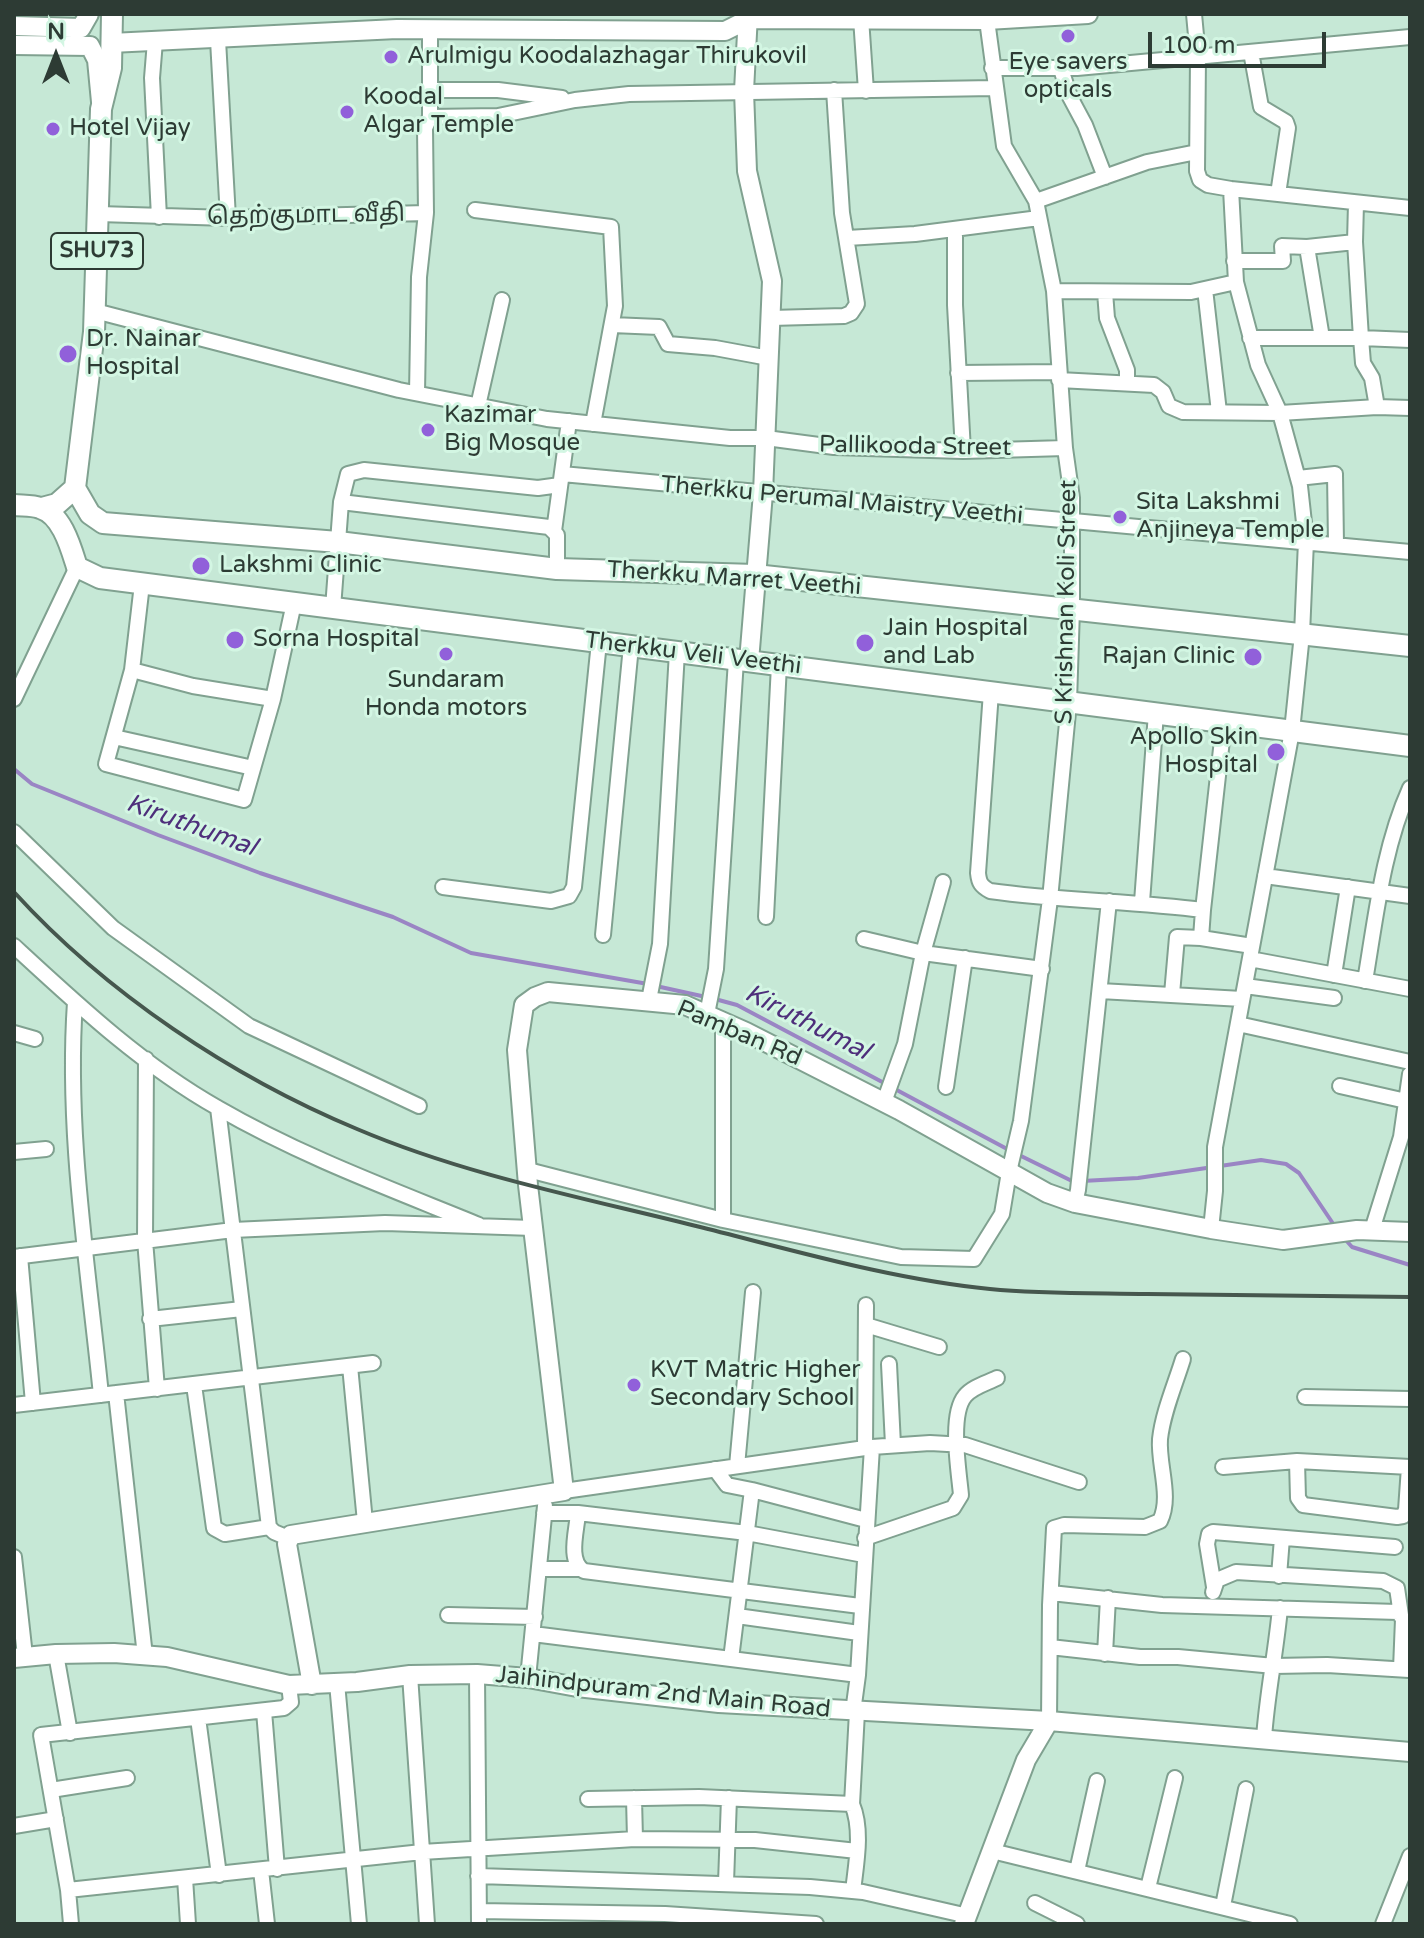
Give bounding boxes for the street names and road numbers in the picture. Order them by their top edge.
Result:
street label: தெற்குமாட வீதி [207,200,405,232]
road number: SHU73 [51,233,143,269]
street label: Pallikooda Street [819,431,1011,463]
street label: Therkku Perumal Maistry Veethi [660,471,1024,531]
street label: S Krishnan Koli Street [1050,479,1084,725]
street label: Therkku Marret Veethi [606,556,862,602]
street label: Therkku Veli Veethi [583,626,803,682]
street label: Pamban Rd [672,995,806,1073]
street label: Jaihindpuram 2nd Main Road [494,1661,832,1725]

